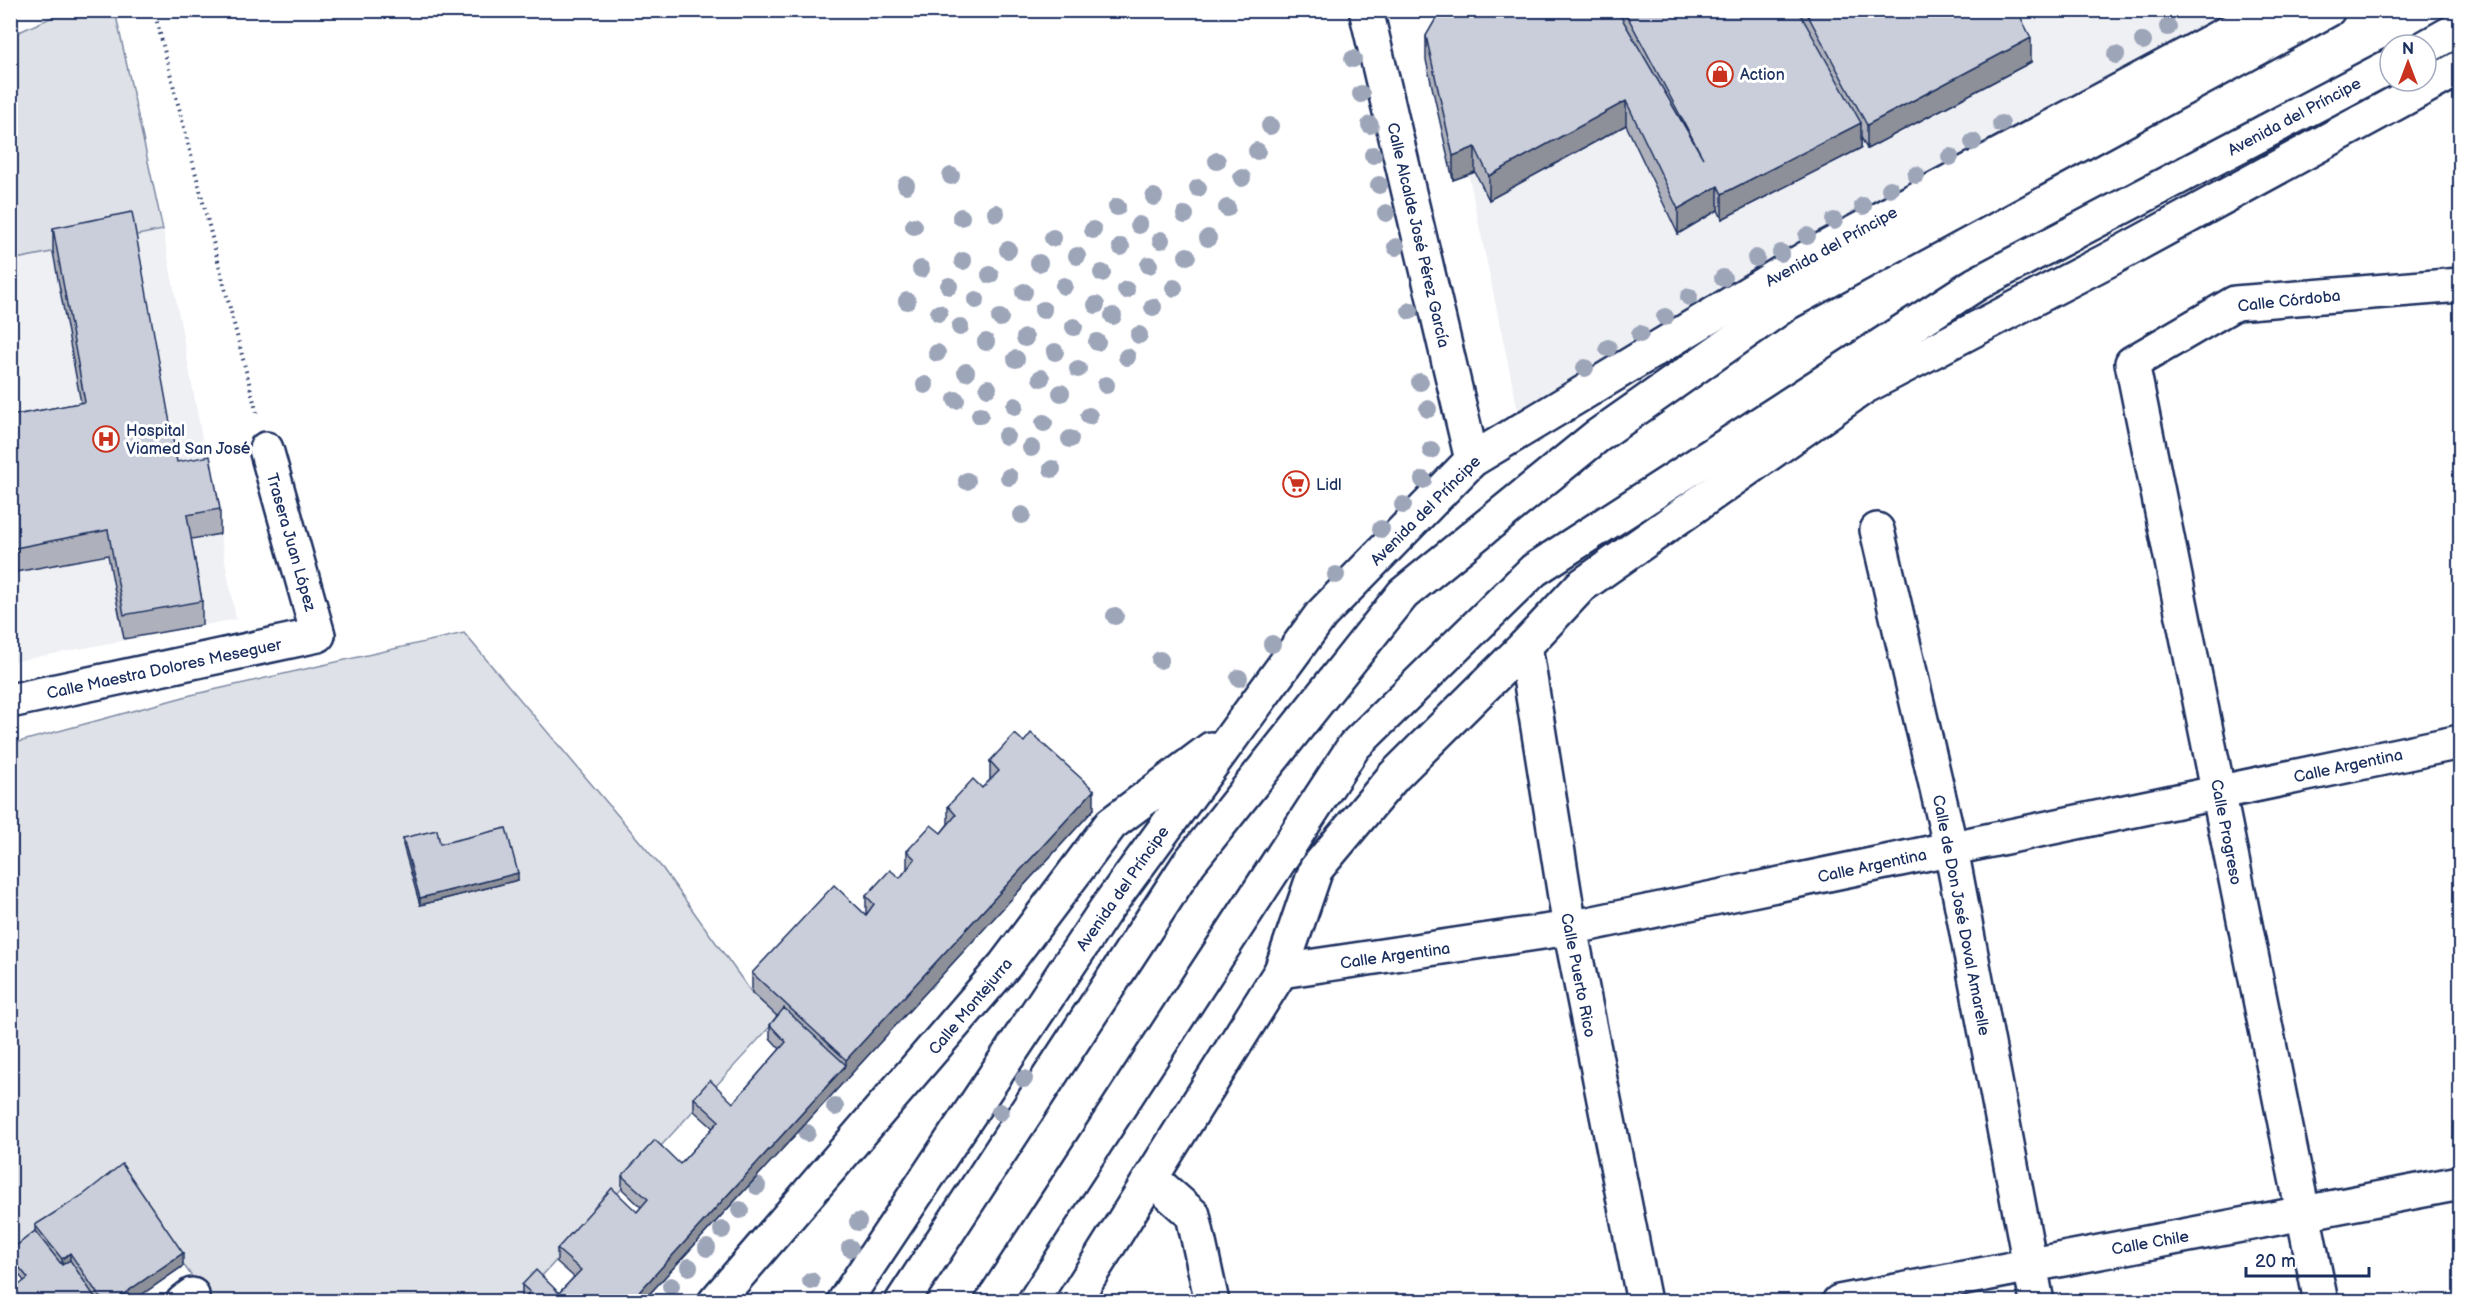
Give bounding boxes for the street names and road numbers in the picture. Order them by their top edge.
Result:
street label: Avenida del Príncipe [2225,74,2365,160]
street label: Calle Alcalde José Pérez García [1382,121,1453,350]
street label: Avenida del Príncipe [1762,203,1901,291]
street label: Calle Córdoba [2237,287,2342,316]
street label: Avenida del Príncipe [1367,452,1485,570]
street label: Trasera Juan López [262,471,319,614]
street label: Calle Maestra Dolores Meseguer [45,635,284,704]
street label: Calle Argentina [2292,746,2405,787]
street label: Calle Progreso [2206,778,2245,887]
street label: Calle de Don José Doval Amarelle [1928,793,1993,1038]
street label: Avenida del Príncipe [1073,822,1174,955]
street label: Calle Argentina [1816,846,1929,887]
street label: Calle Puerto Rico [1556,912,1599,1039]
street label: Calle Argentina [1339,939,1451,974]
street label: Calle Montejurra [925,955,1017,1059]
street label: Calle Chile [2110,1227,2191,1260]

